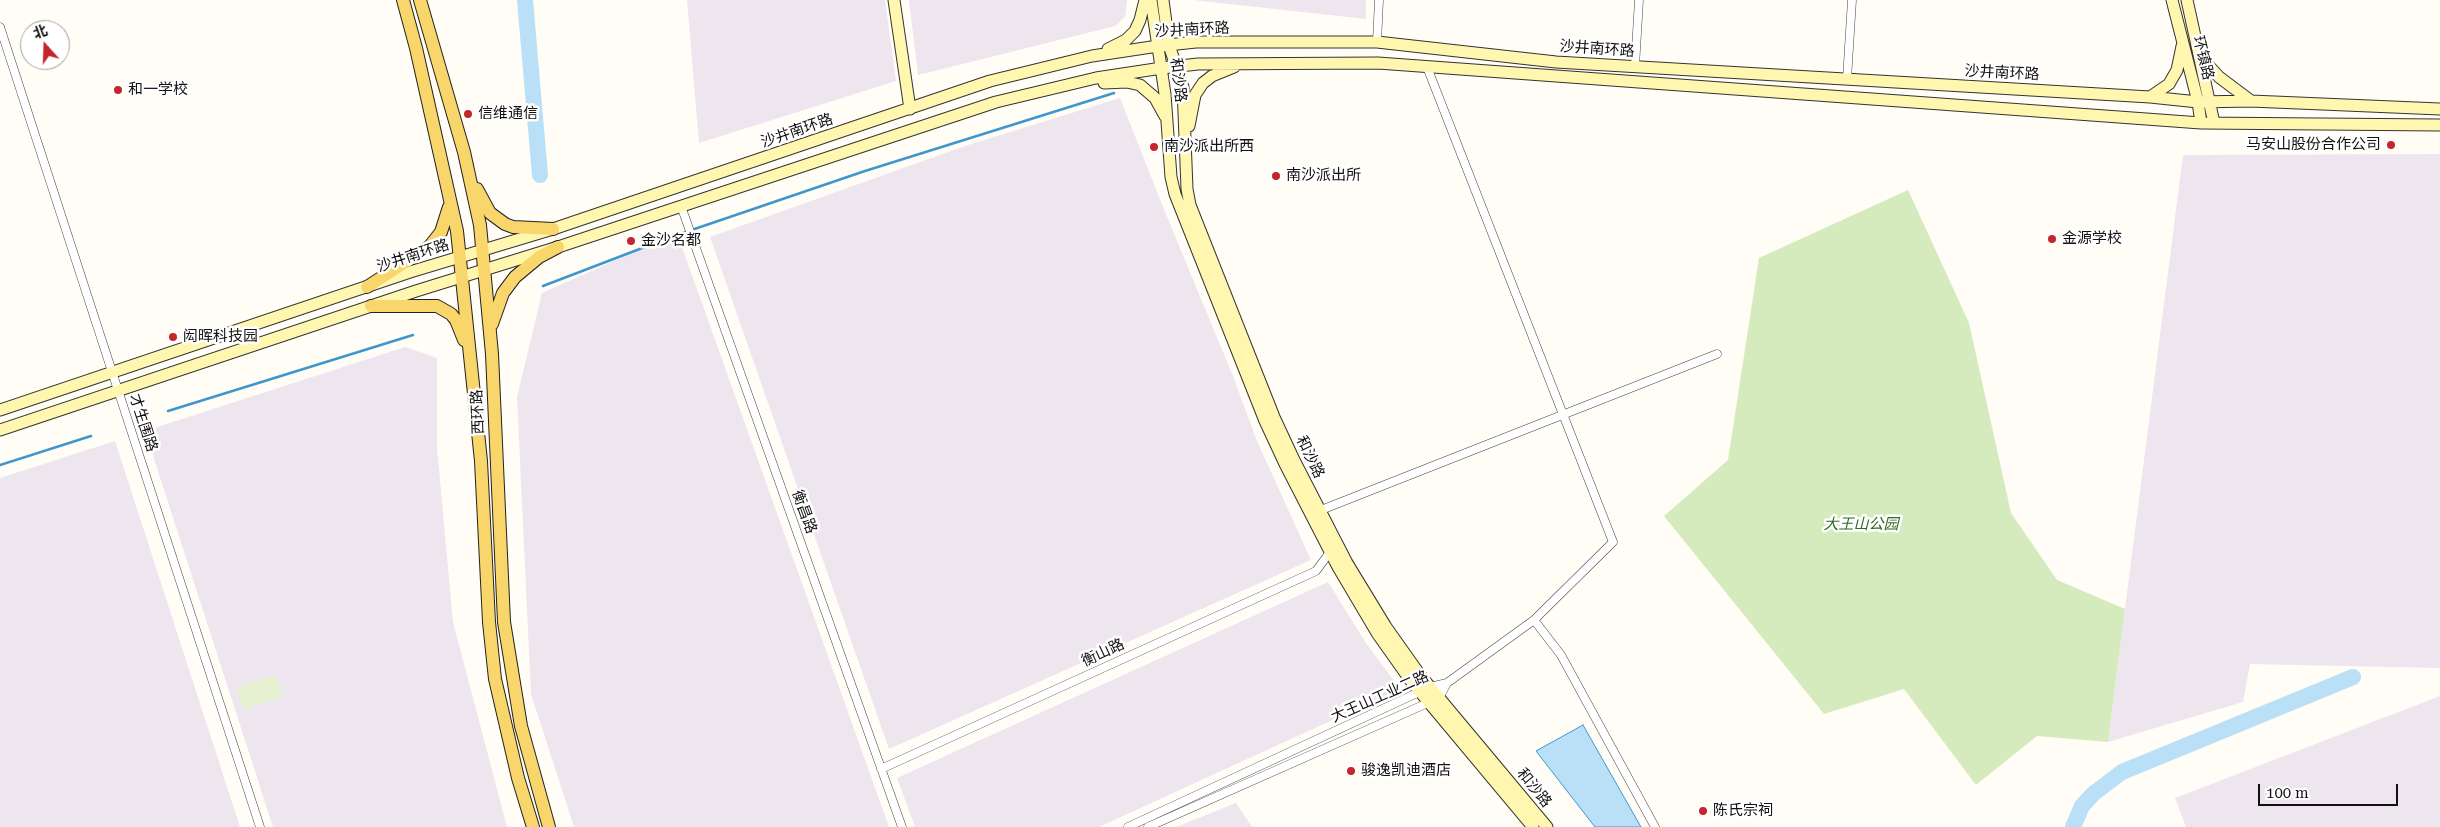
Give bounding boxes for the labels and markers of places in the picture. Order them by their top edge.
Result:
place label: 和一学校 [128,81,188,99]
marker: 和一学校 [112,84,124,96]
place label: 信维通信 [478,105,538,123]
marker: 信维通信 [462,108,474,120]
place label: 马安山股份合作公司 [2246,136,2381,154]
place label: 南沙派出所西 [1164,138,1254,156]
marker: 马安山股份合作公司 [2385,139,2397,151]
marker: 南沙派出所西 [1148,141,1160,153]
place label: 南沙派出所 [1286,167,1361,185]
marker: 南沙派出所 [1270,170,1282,182]
place label: 金源学校 [2062,230,2122,248]
place label: 金沙名都 [641,232,701,250]
marker: 金源学校 [2046,233,2058,245]
marker: 金沙名都 [625,235,637,247]
place label: 闳晖科技园 [183,328,258,346]
marker: 闳晖科技园 [167,331,179,343]
place label: 骏逸凯迪酒店 [1361,762,1451,780]
marker: 骏逸凯迪酒店 [1345,765,1357,777]
place label: 陈氏宗祠 [1713,802,1773,820]
marker: 陈氏宗祠 [1697,805,1709,817]

